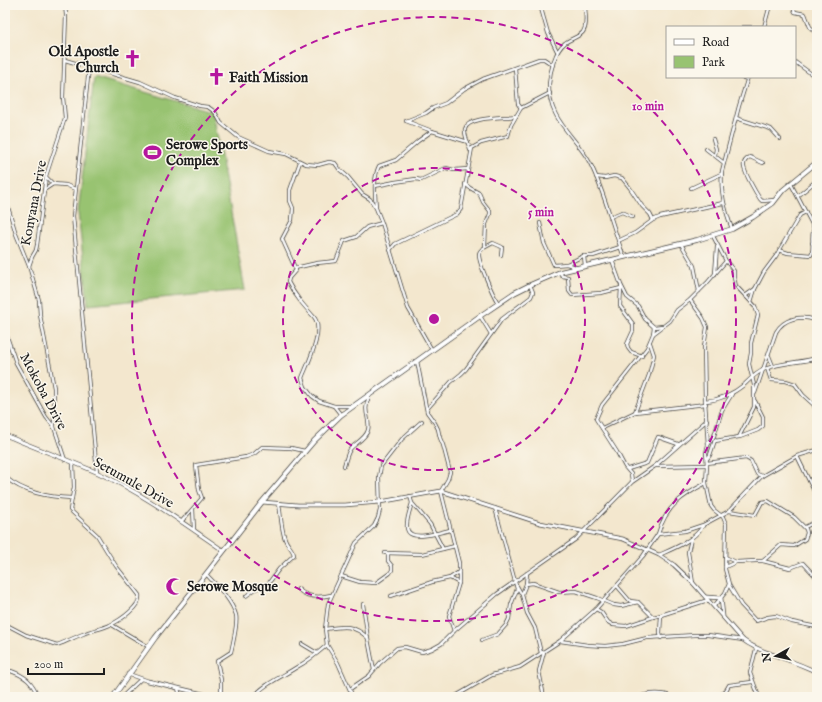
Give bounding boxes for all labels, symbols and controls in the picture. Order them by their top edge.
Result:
legend [666,26,796,78]
text: Road [702,35,730,50]
place label: Old Apostle Church [49,43,120,77]
church icon: Old Apostle Church [122,49,142,69]
text: Park [702,55,725,70]
church icon: Faith Mission [206,67,226,87]
place label: Faith Mission [229,69,309,87]
text: 10 min [632,99,665,114]
place label: Serowe Sports Complex [166,136,248,170]
sports icon: Serowe Sports Complex [143,142,163,162]
street label: Konyana Drive [17,158,51,248]
text: 5 min [528,205,555,220]
centre of rings [427,312,441,326]
street label: Mokoba Drive [15,350,71,434]
street label: Setumule Drive [90,453,178,513]
mosque icon: Serowe Mosque [164,576,184,596]
place label: Serowe Mosque [187,578,278,596]
north arrow [756,636,796,676]
scale bar [28,650,104,676]
text: N [759,651,775,664]
text: 200 m [34,657,63,672]

